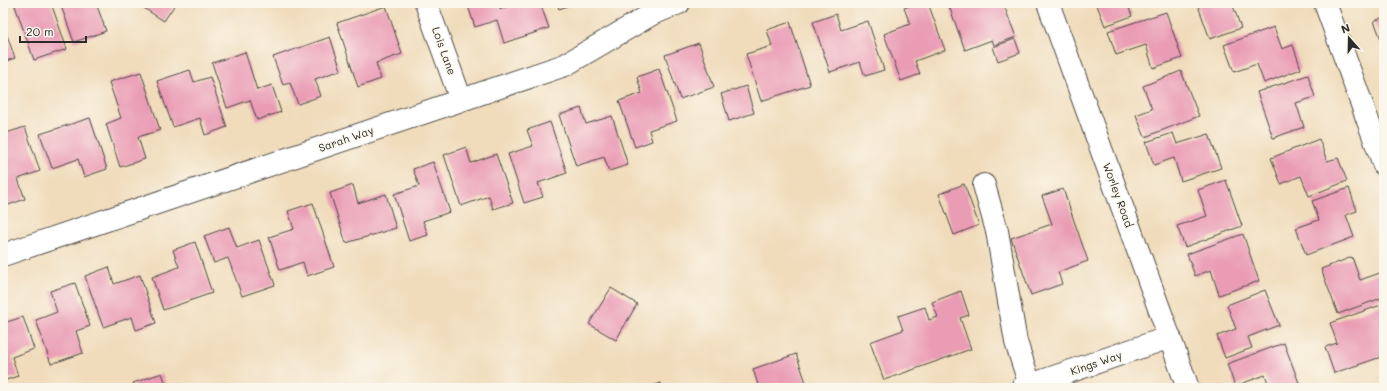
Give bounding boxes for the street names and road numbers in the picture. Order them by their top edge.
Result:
street label: Lois Lane [429,25,460,77]
street label: Sarah Way [316,122,376,155]
street label: Worley Road [1100,160,1137,229]
street label: Kings Way [1068,347,1124,378]

